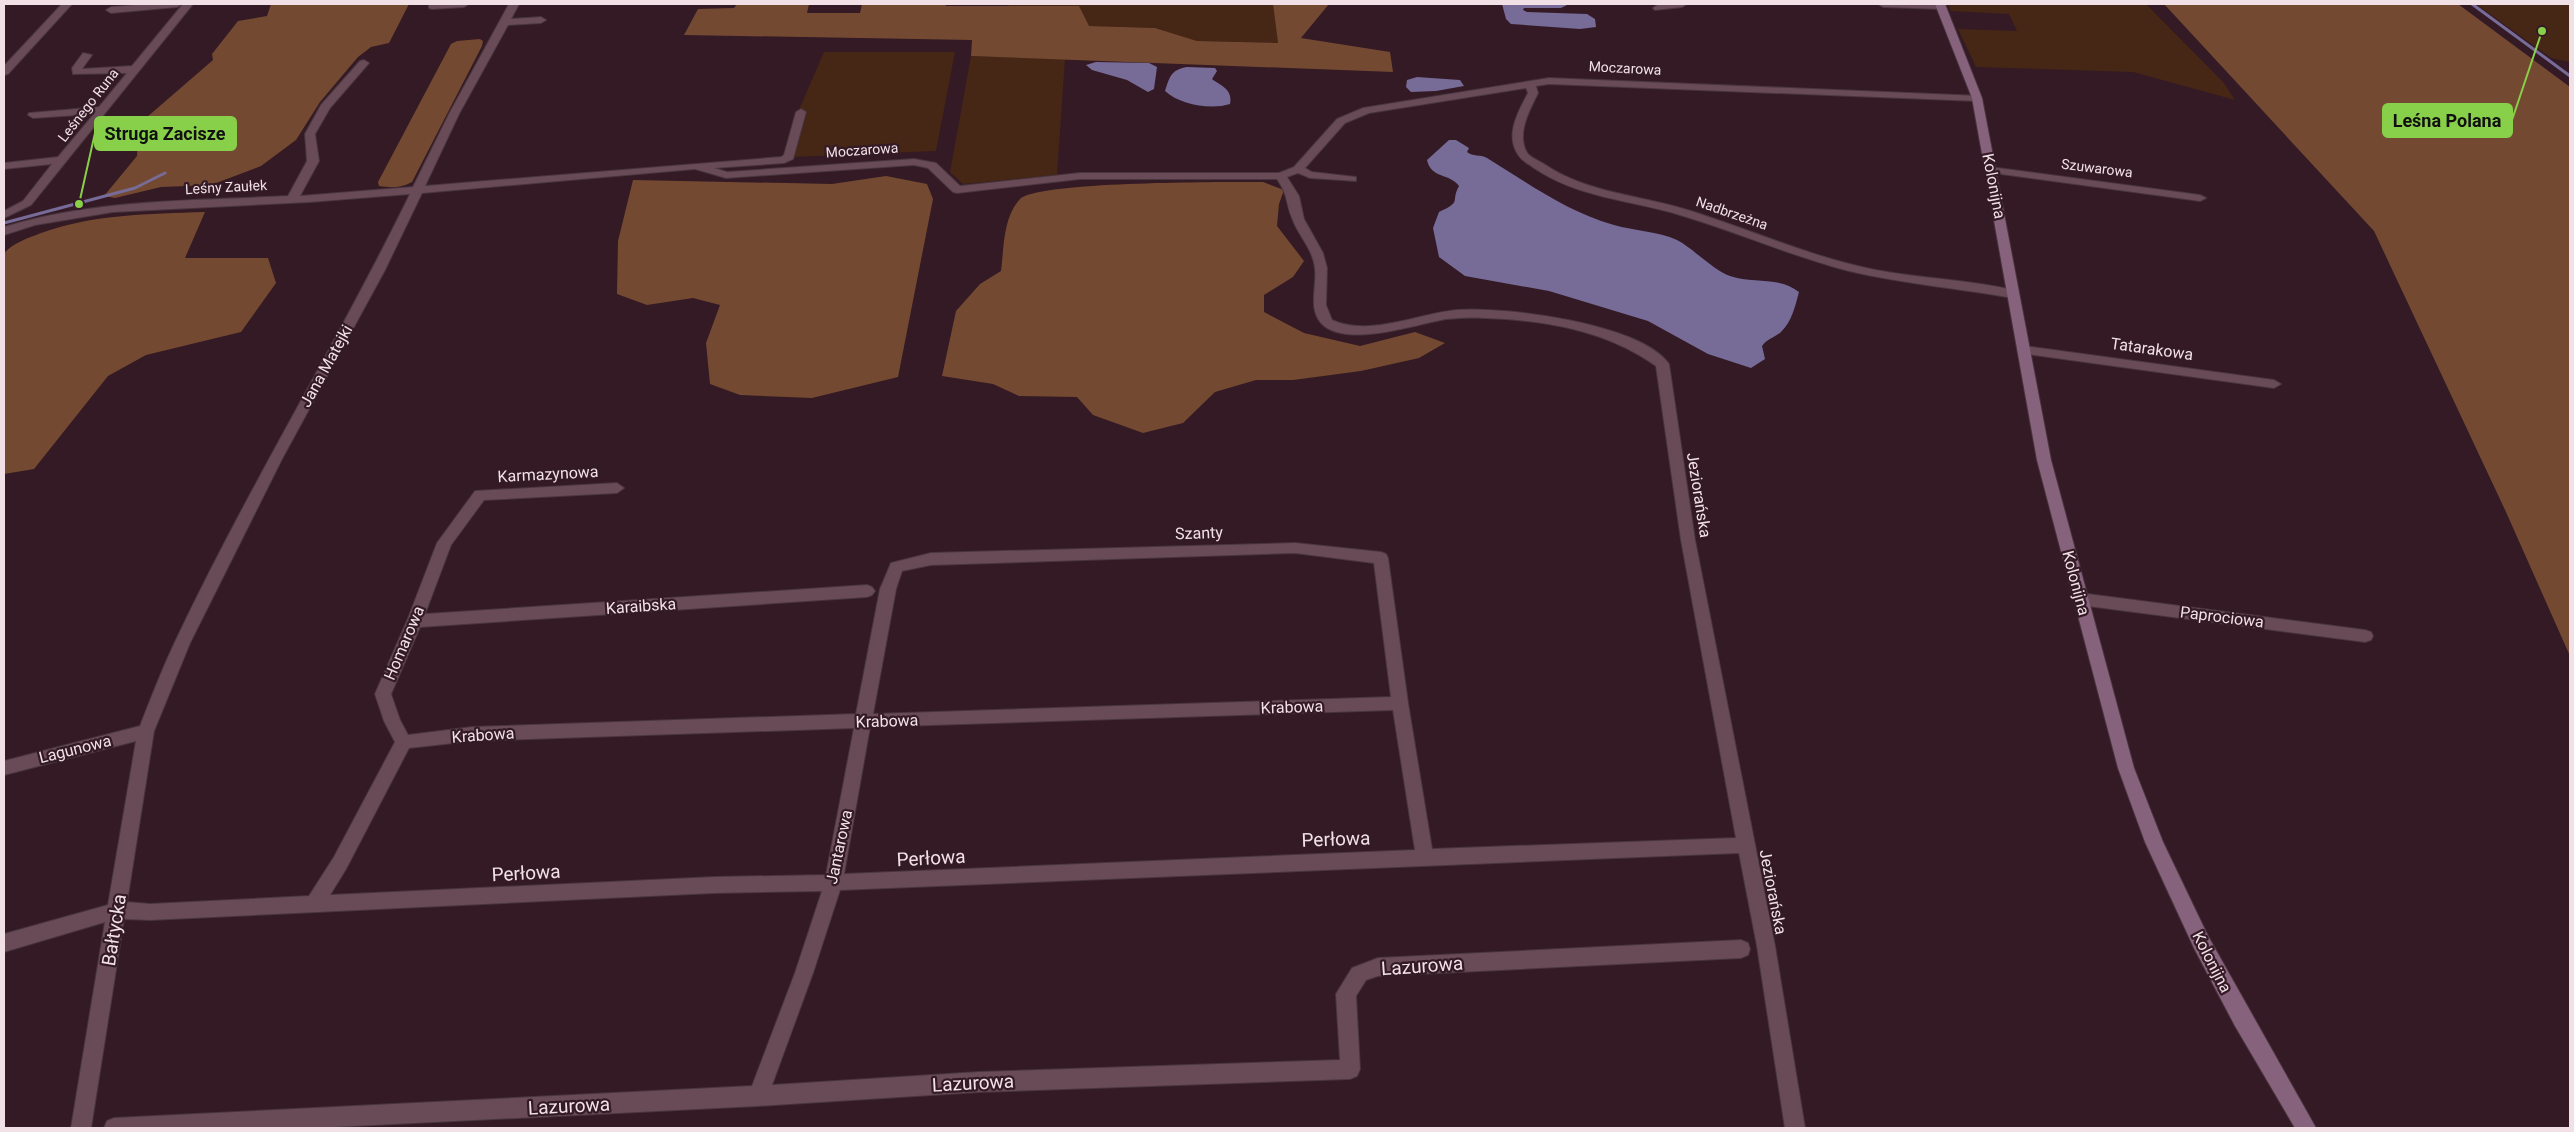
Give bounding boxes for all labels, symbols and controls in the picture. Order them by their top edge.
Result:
street label: Moczarowa [1588,58,1662,78]
street label: Leśnego Runa [54,65,122,145]
callout: Leśna Polana [2383,104,2512,137]
text: Leśna Polana [2393,110,2502,131]
callout: Struga Zacisze [95,117,236,150]
text: Struga Zacisze [105,123,226,144]
street label: Moczarowa [825,139,899,161]
street label: Kolonijna [1978,152,2010,220]
street label: Szuwarowa [2060,156,2134,180]
street label: Leśny Zaułek [185,177,268,197]
street label: Nadbrzeżna [1694,193,1770,233]
street label: Jana Matejki [296,321,356,411]
street label: Tatarakowa [2110,334,2194,364]
street label: Jeziorańska [1683,451,1715,539]
street label: Karmazynowa [497,462,599,486]
street label: Szanty [1175,523,1224,543]
street label: Kolonijna [2058,549,2094,617]
street label: Karaibska [605,594,677,618]
street label: Paprociowa [2179,602,2265,632]
street label: Homarowa [380,603,428,683]
street label: Krabowa [1260,696,1324,718]
street label: Krabowa [855,710,919,732]
street label: Krabowa [451,723,515,747]
street label: Lagunowa [37,731,113,767]
street label: Jantarowa [822,808,856,886]
street label: Perłowa [1301,826,1371,852]
street label: Perłowa [896,845,966,871]
street label: Jeziorańska [1755,848,1791,936]
street label: Perłowa [491,860,561,886]
street label: Bałtycka [97,892,131,968]
street label: Kolonijna [2189,928,2235,996]
street label: Lazurowa [1380,952,1464,980]
street label: Lazurowa [931,1069,1015,1097]
street label: Lazurowa [527,1092,611,1120]

